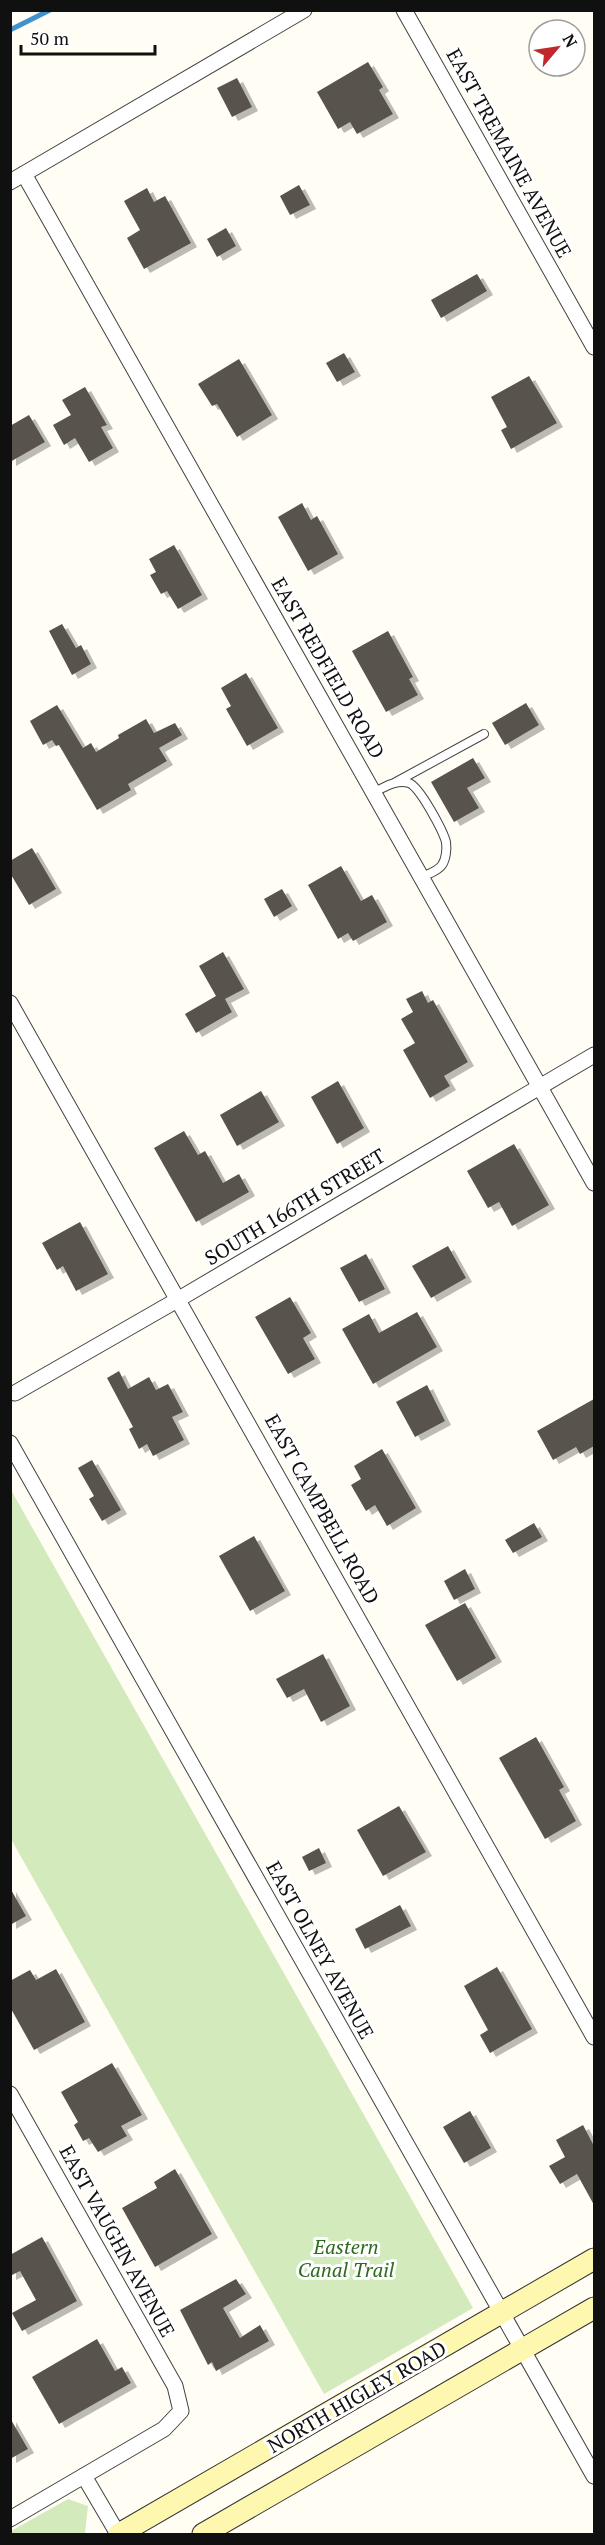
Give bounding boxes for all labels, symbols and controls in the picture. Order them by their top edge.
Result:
scale bar [21,18,154,56]
north arrow [527,18,587,78]
text: 50 m [30,26,70,50]
text: N [558,30,583,51]
street label: EAST TREMAINE AVENUE [441,43,578,262]
street label: EAST REDFIELD ROAD [265,572,391,763]
street label: SOUTH 166TH STREET [199,1142,390,1271]
street label: EAST CAMPBELL ROAD [259,1409,386,1608]
street label: EAST OLNEY AVENUE [260,1856,381,2043]
street label: EAST VAUGHN AVENUE [53,2140,181,2342]
park label: Eastern Canal Trail [298,2233,395,2283]
street label: NORTH HIGLEY ROAD [262,2334,451,2459]

